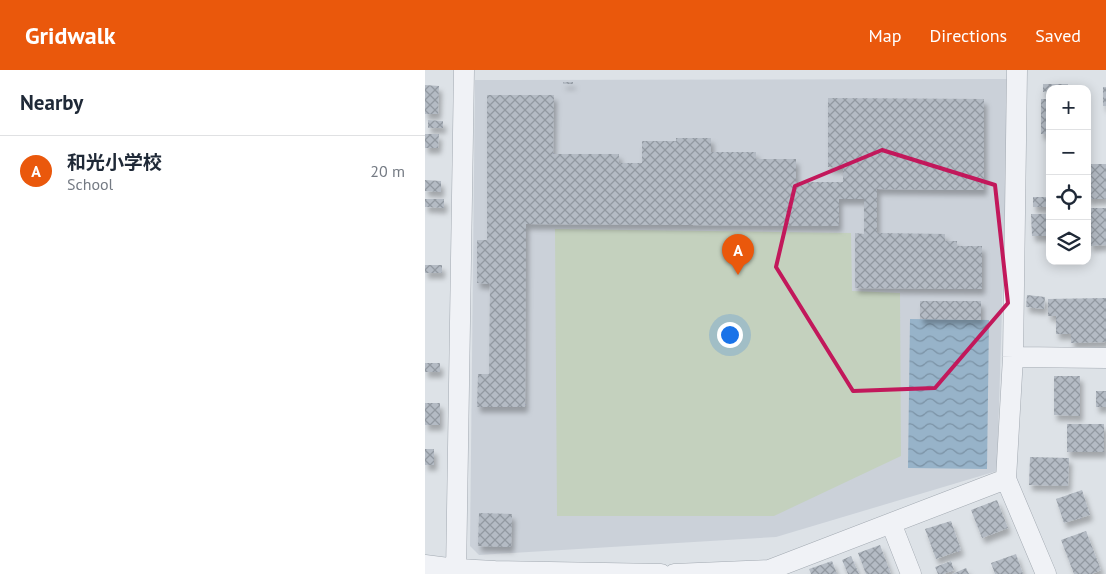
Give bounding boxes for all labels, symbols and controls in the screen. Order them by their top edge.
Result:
text: Gridwalk [25,20,115,51]
text: Map [869,24,901,47]
text: Directions [929,24,1007,47]
text: Saved [1035,24,1081,47]
map controls [1046,85,1091,265]
button: + [1046,85,1091,130]
text: Nearby [20,89,83,116]
button: − [1046,130,1091,175]
text: 和光小学校 [67,150,162,174]
text: A [31,161,41,181]
text: 20 m [370,161,405,181]
text: School [67,174,113,194]
button: locate [1046,175,1091,220]
button: layers [1046,220,1091,265]
pin: A [722,234,754,275]
your location [717,322,743,348]

